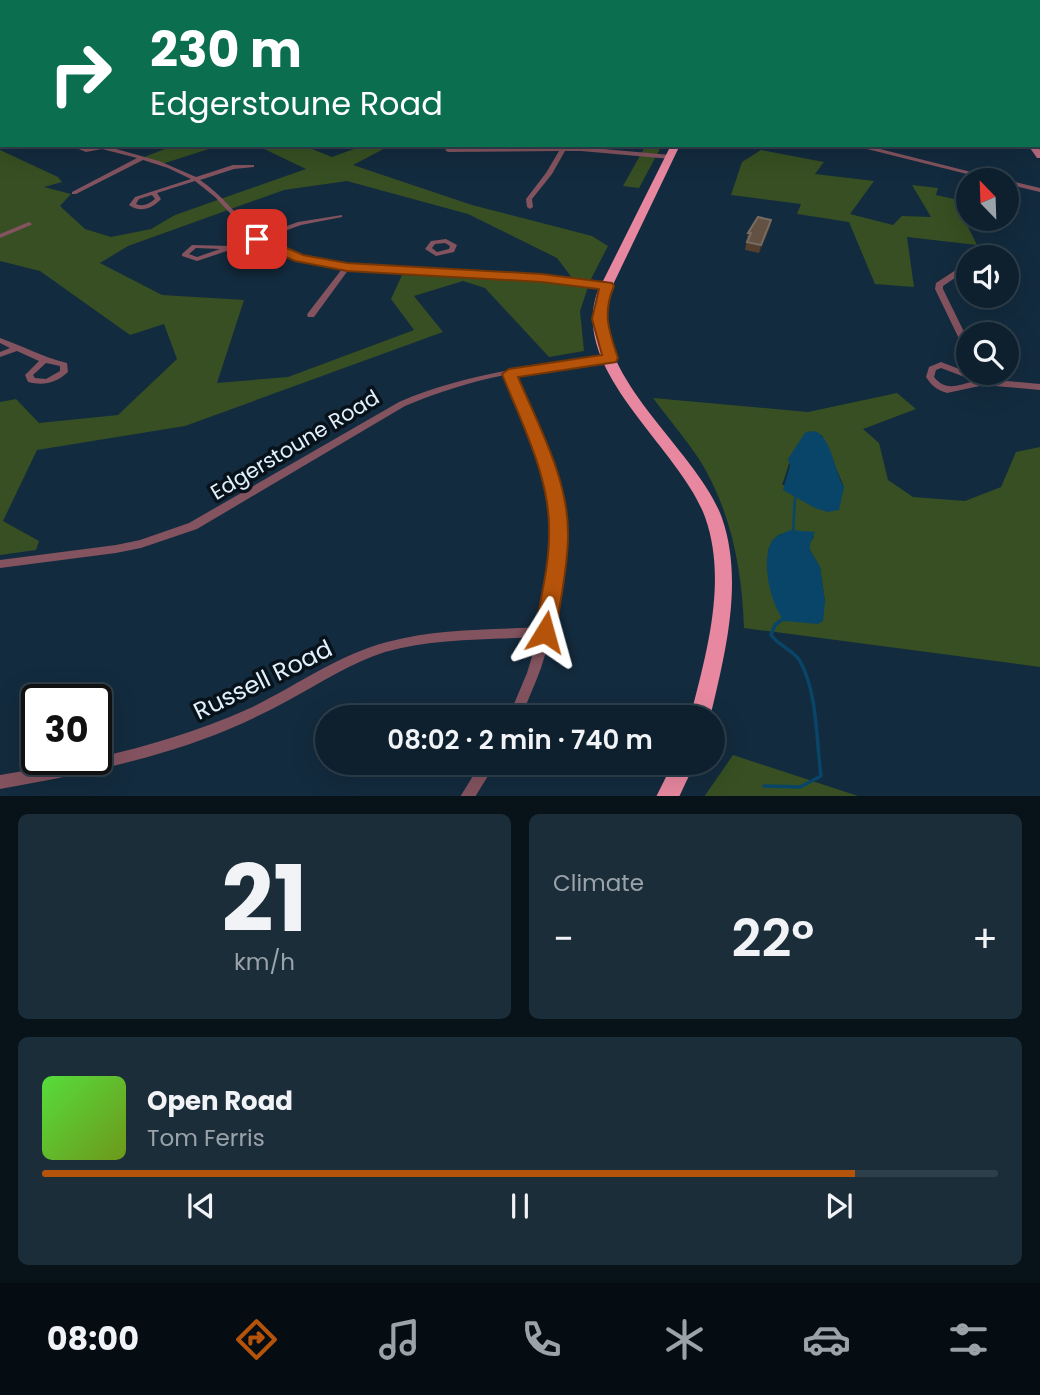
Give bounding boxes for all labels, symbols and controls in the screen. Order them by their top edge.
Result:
text: 230 m [150,16,302,84]
icon: right [35,28,126,119]
text: Edgerstoune Road [150,81,443,126]
north arrow [956,168,1018,231]
map controls [956,168,1019,385]
pin [227,209,287,269]
icon: arrive [238,220,276,258]
button: sound [956,245,1019,308]
button: search [956,322,1019,385]
street label: Edgerstoune Road [205,383,385,506]
position arrow [508,595,582,669]
street label: Russell Road [188,632,338,727]
speed limit sign: 30 [21,684,112,775]
text: 08:02 · 2 min · 740 m [387,722,653,758]
text: 21 [221,835,308,963]
text: Climate [553,867,644,899]
text: 22° [732,902,814,975]
text: − [553,912,574,965]
text: + [972,912,998,965]
text: km/h [234,946,295,978]
text: Open Road [147,1083,293,1119]
text: Tom Ferris [147,1122,265,1154]
icon: previous [182,1187,220,1225]
icon: pause [501,1187,539,1225]
icon: next [820,1187,858,1225]
icon: directions [232,1315,281,1364]
icon: music [375,1315,424,1364]
icon: phone [517,1315,566,1364]
icon: climate [660,1315,709,1364]
icon: car [802,1315,851,1364]
icon: filters [944,1315,993,1364]
text: 08:00 [47,1316,139,1361]

